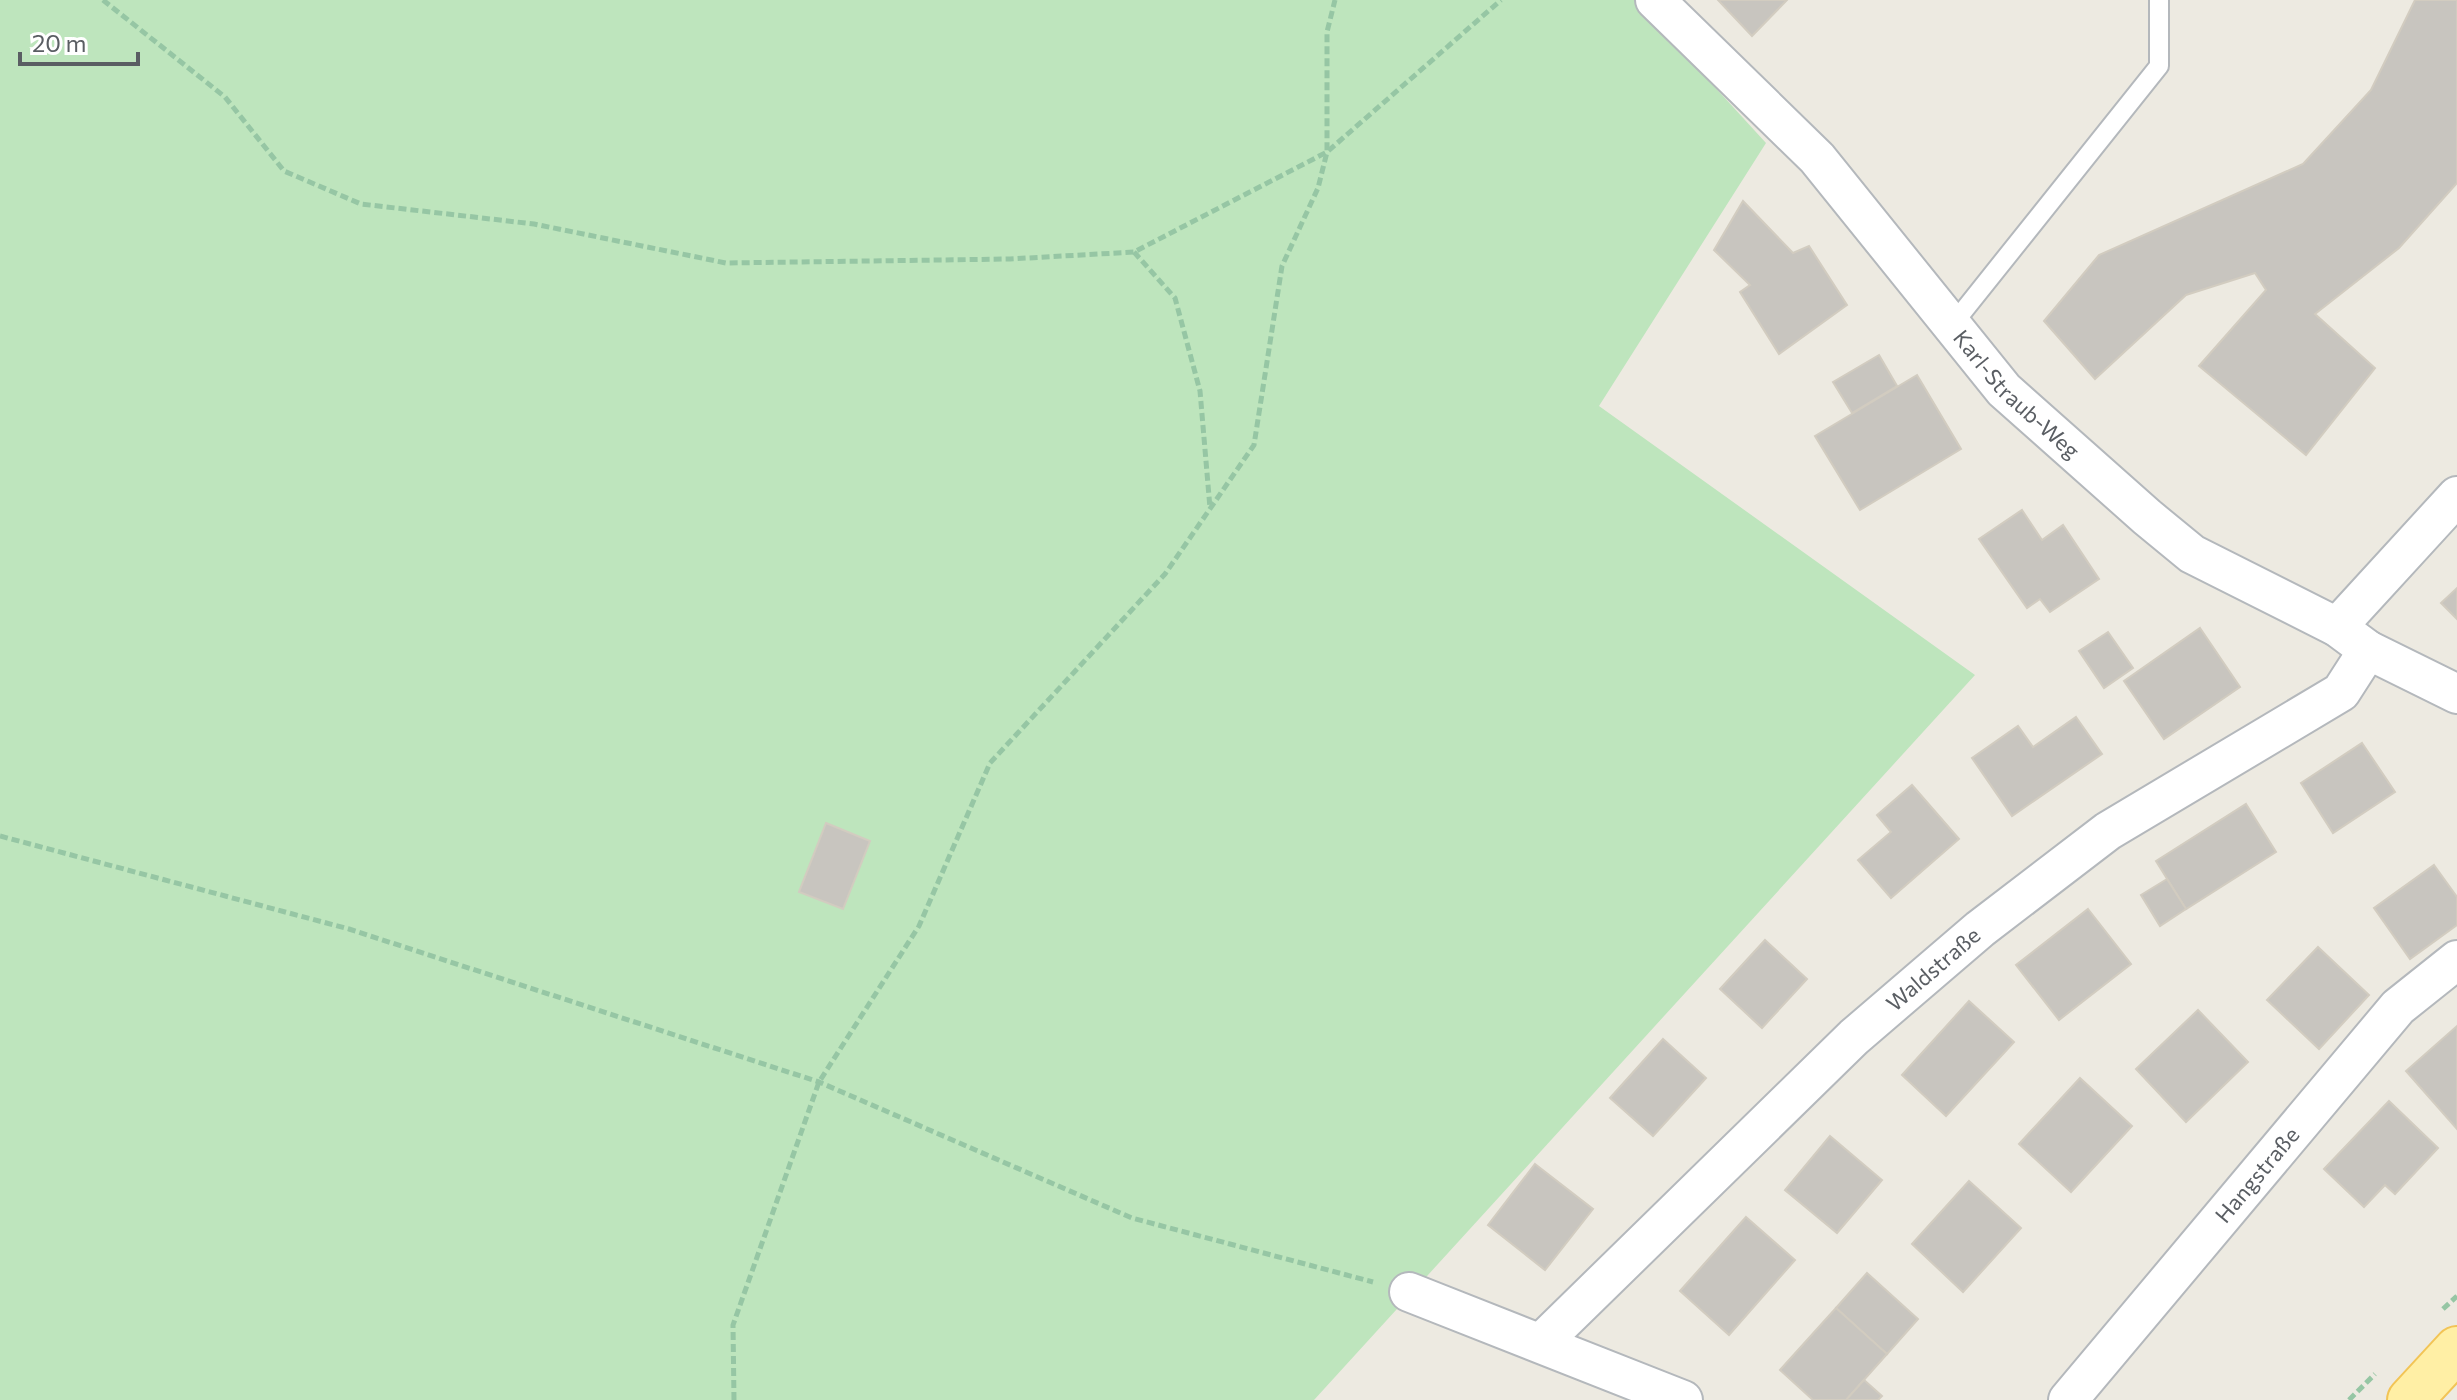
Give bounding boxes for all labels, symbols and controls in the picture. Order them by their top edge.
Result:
scale bar [20,16,138,66]
text: 20 m [32,28,86,57]
street label: Karl-Straub-Weg [1948,324,2086,464]
street label: Waldstraße [1880,921,1985,1016]
street label: Hangstraße [2209,1121,2305,1228]

